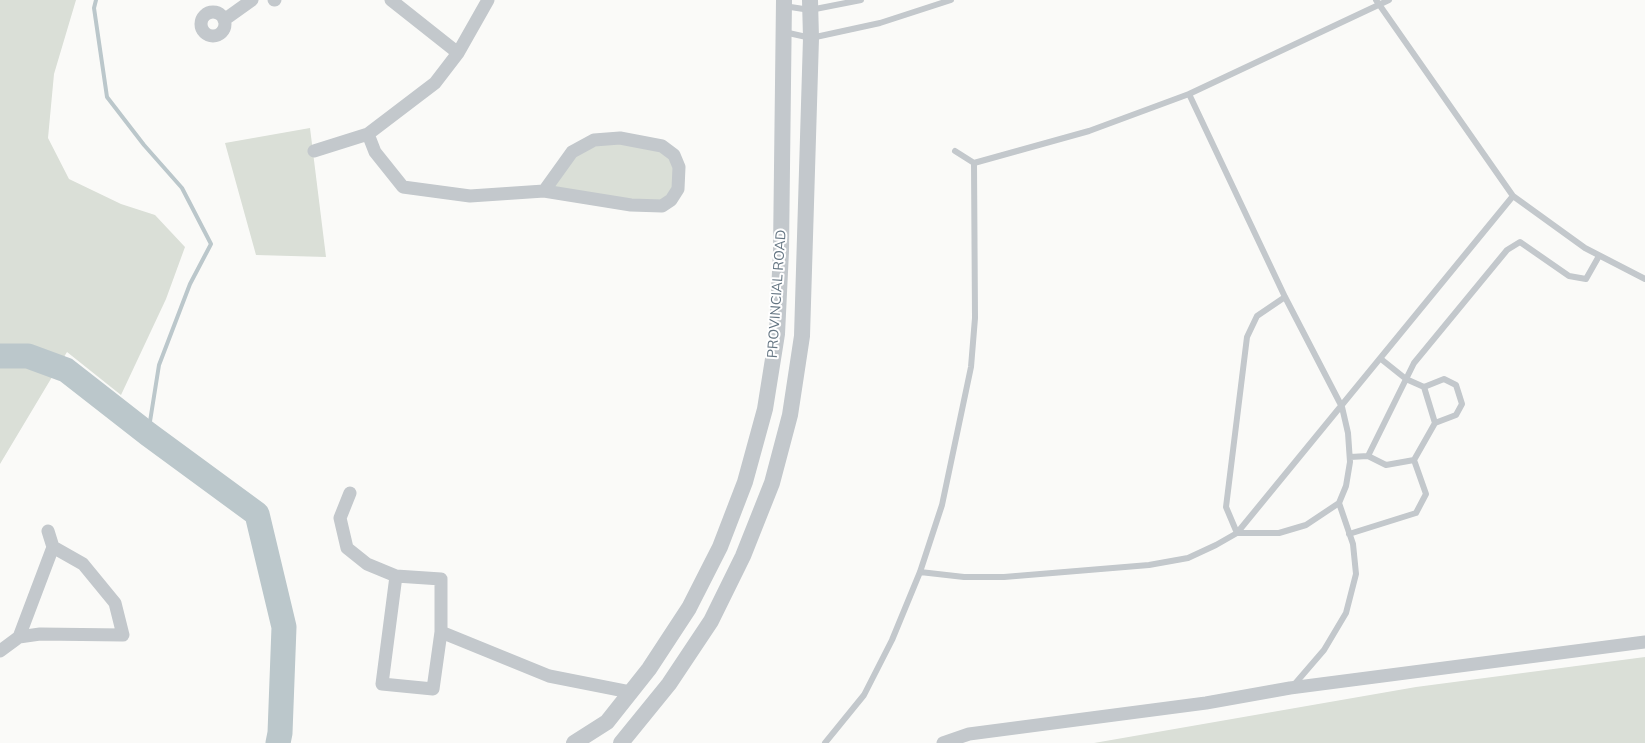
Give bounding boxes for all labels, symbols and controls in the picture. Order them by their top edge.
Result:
street label: PROVINCIAL ROAD [764,229,790,359]

